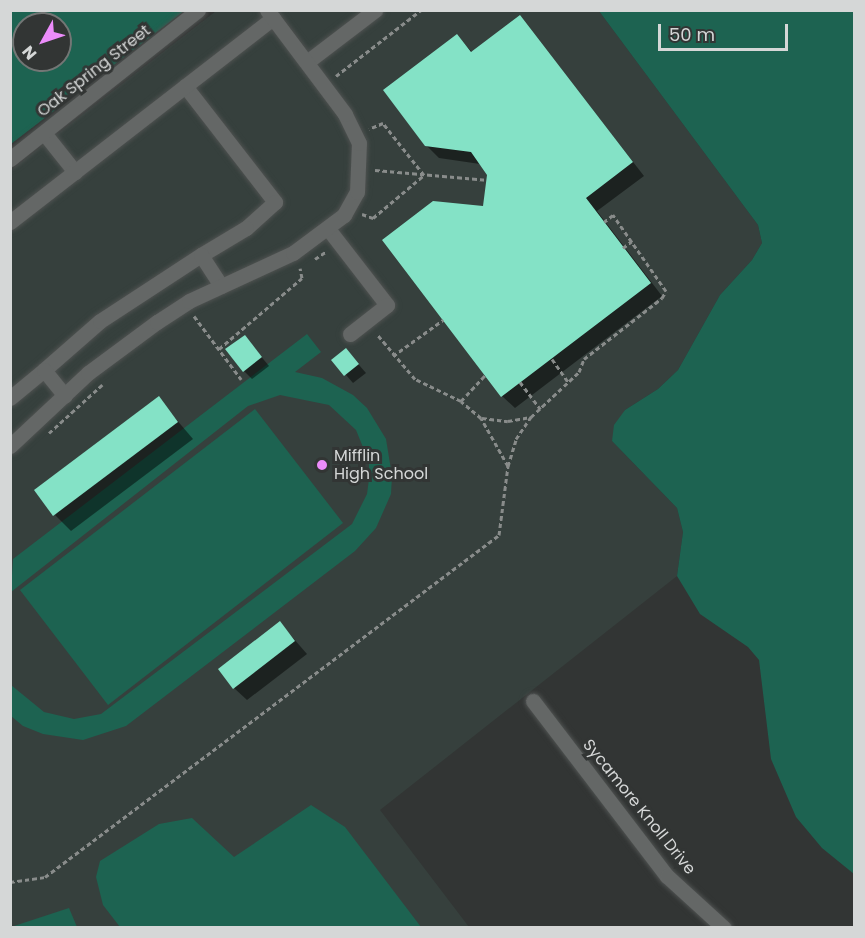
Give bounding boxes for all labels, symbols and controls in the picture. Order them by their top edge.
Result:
north arrow [12,12,72,72]
scale bar [661,12,792,50]
street label: Oak Spring Street [34,21,154,121]
text: 50 m [669,22,715,47]
text: N [17,41,42,65]
place label: Mifflin High School [334,446,428,484]
marker: Mifflin High School [315,458,329,472]
street label: Sycamore Knoll Drive [579,736,699,878]

